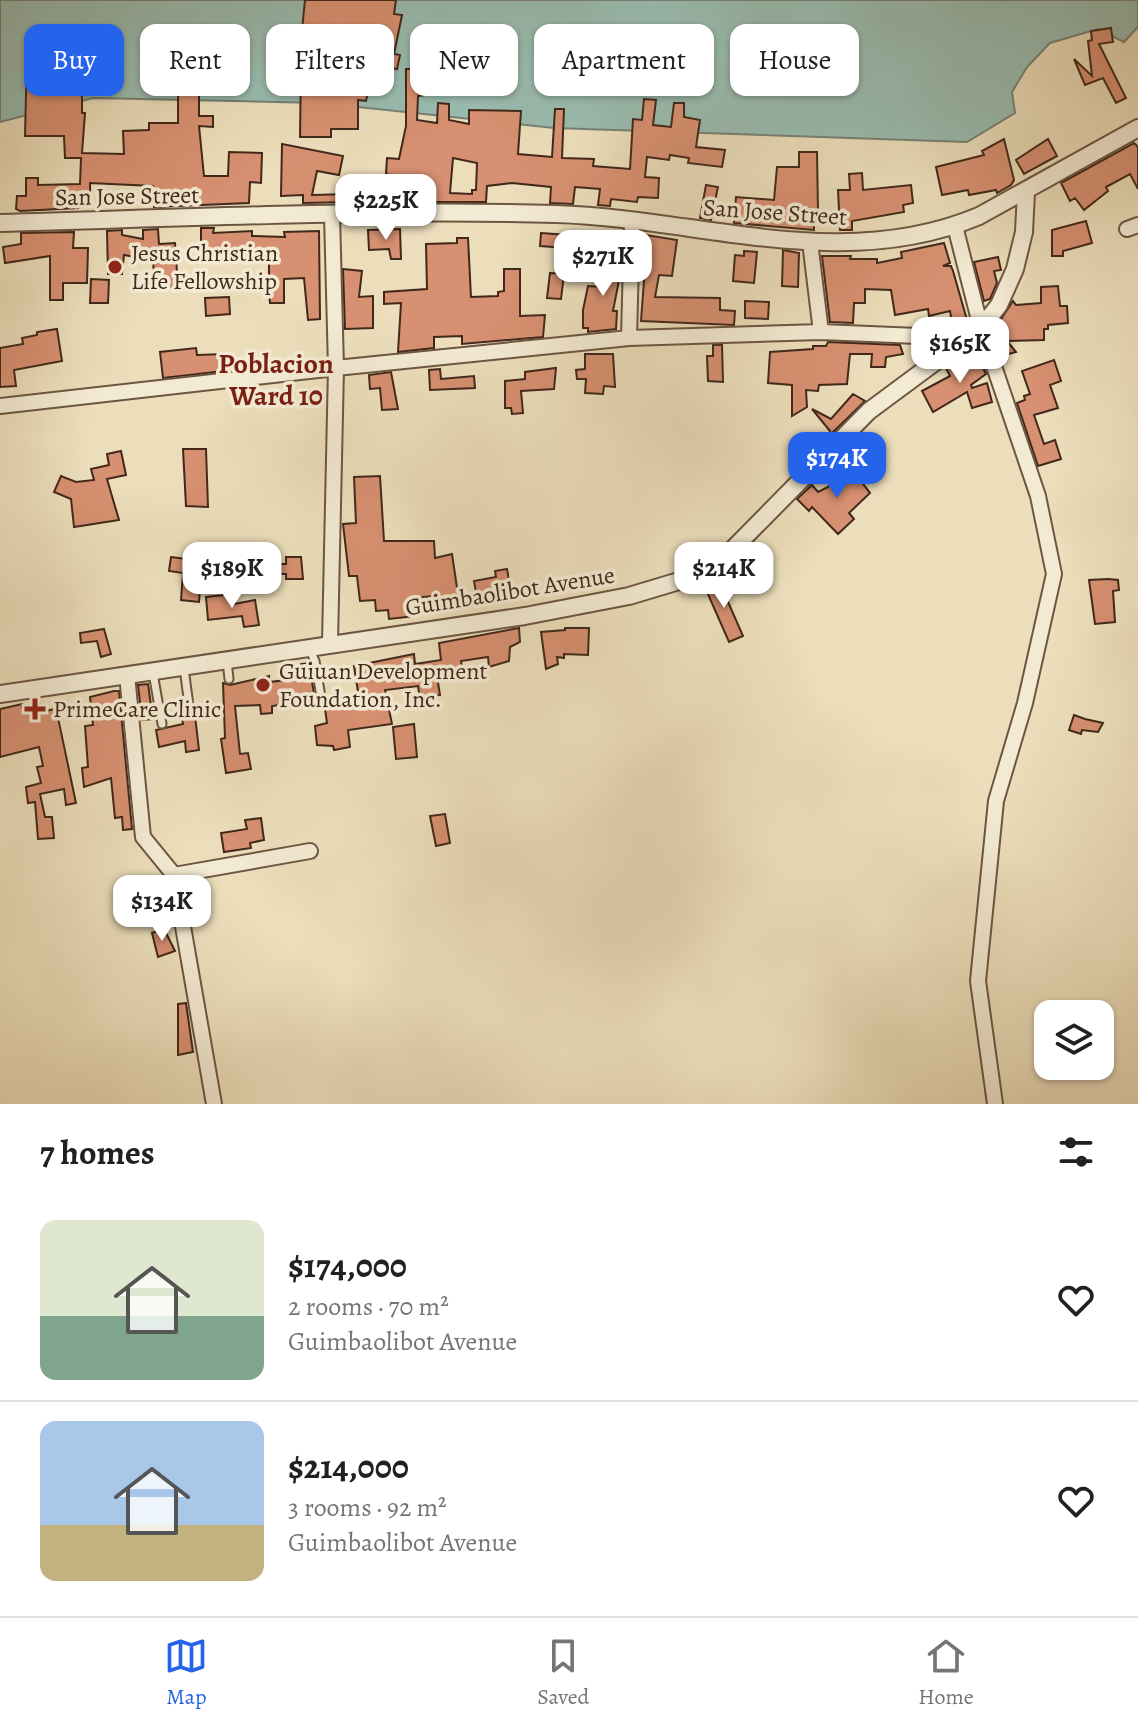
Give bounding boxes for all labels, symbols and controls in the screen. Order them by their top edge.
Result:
chip: Buy [24,24,124,96]
chip: Rent [140,24,250,96]
chip: Filters [266,24,394,96]
chip: New [410,24,518,96]
chip: Apartment [534,24,714,96]
chip: House [730,24,859,96]
pin: $225K [330,174,442,242]
street label: San Jose Street [55,179,200,213]
text: $225K [353,182,419,217]
street label: San Jose Street [702,191,848,233]
pin: $271K [547,230,659,298]
place label: Jesus Christian Life Fellowship [131,237,278,297]
text: $271K [572,238,634,273]
marker: Jesus Christian Life Fellowship [106,258,124,276]
pin: $165K [904,317,1016,385]
text: $165K [929,325,991,360]
district label: Poblacion Ward 10 [218,345,334,415]
pin: $174K [781,432,893,500]
text: $174K [806,440,868,475]
pin: $189K [176,542,288,610]
pin: $214K [668,542,780,610]
text: $189K [200,550,264,585]
text: $214K [692,550,756,585]
street label: Guimbaolibot Avenue [403,559,617,623]
place label: Guiuan Development Foundation, Inc. [279,655,487,715]
marker: Guiuan Development Foundation, Inc. [254,676,272,694]
place label: PrimeCare Clinic [53,693,221,725]
marker: PrimeCare Clinic [24,698,46,720]
pin: $134K [106,875,218,943]
text: $134K [131,883,193,918]
map controls [1034,1000,1114,1080]
button: layers [1034,1000,1114,1080]
text: 7 homes [40,1129,155,1176]
icon: filters [1054,1130,1098,1174]
text: $174,000 [288,1242,407,1289]
icon: home [104,1252,200,1348]
icon: heart [1054,1278,1098,1322]
text: 2 rooms · 70 m² [288,1289,449,1324]
text: Guimbaolibot Avenue [288,1324,517,1359]
text: $214,000 [288,1443,409,1490]
icon: home [104,1453,200,1549]
icon: heart [1054,1479,1098,1523]
text: 3 rooms · 92 m² [288,1490,447,1525]
text: Guimbaolibot Avenue [288,1525,517,1560]
tab: Map [164,1634,208,1712]
tab: Saved [537,1634,589,1712]
tab: Home [918,1634,974,1712]

